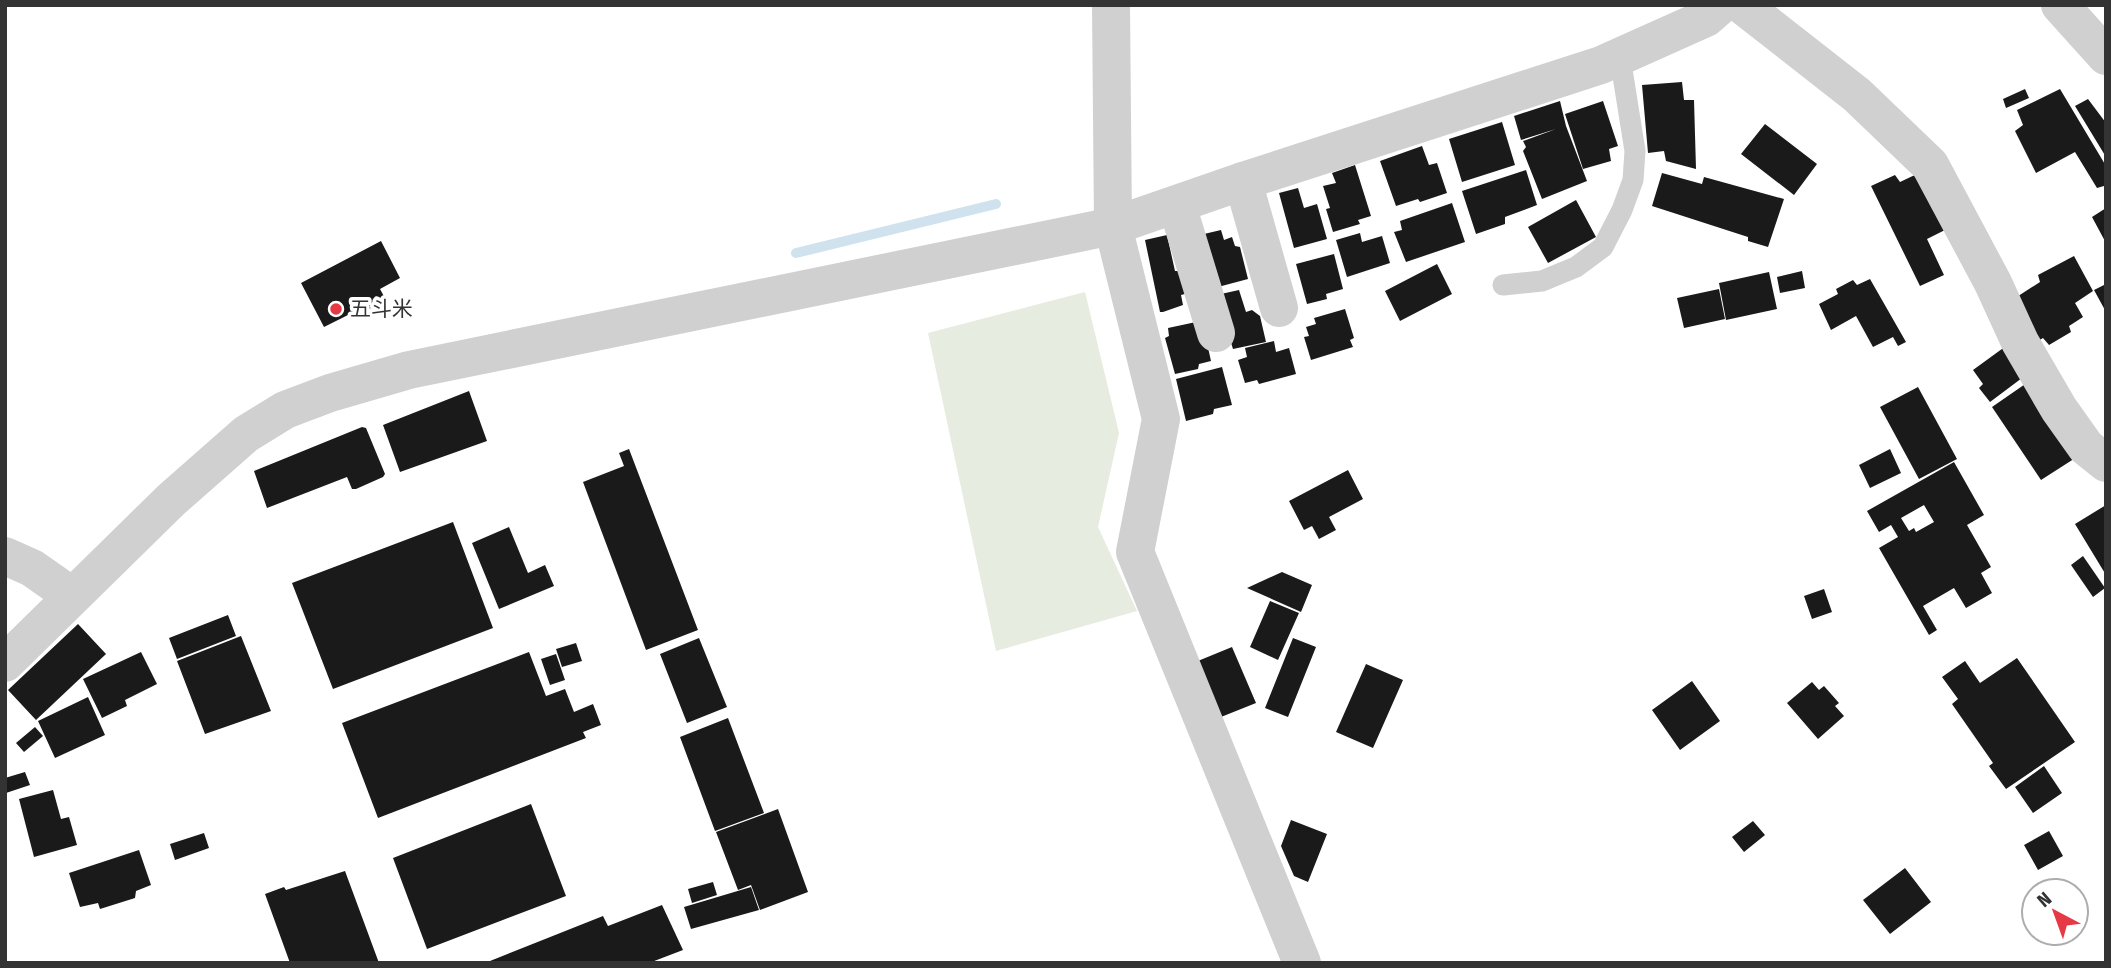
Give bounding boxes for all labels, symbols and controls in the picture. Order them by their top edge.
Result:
place label: 五斗米 [350,296,413,322]
marker: 五斗米 [328,301,344,317]
north arrow [2020,877,2090,947]
text: N [2032,887,2056,912]

